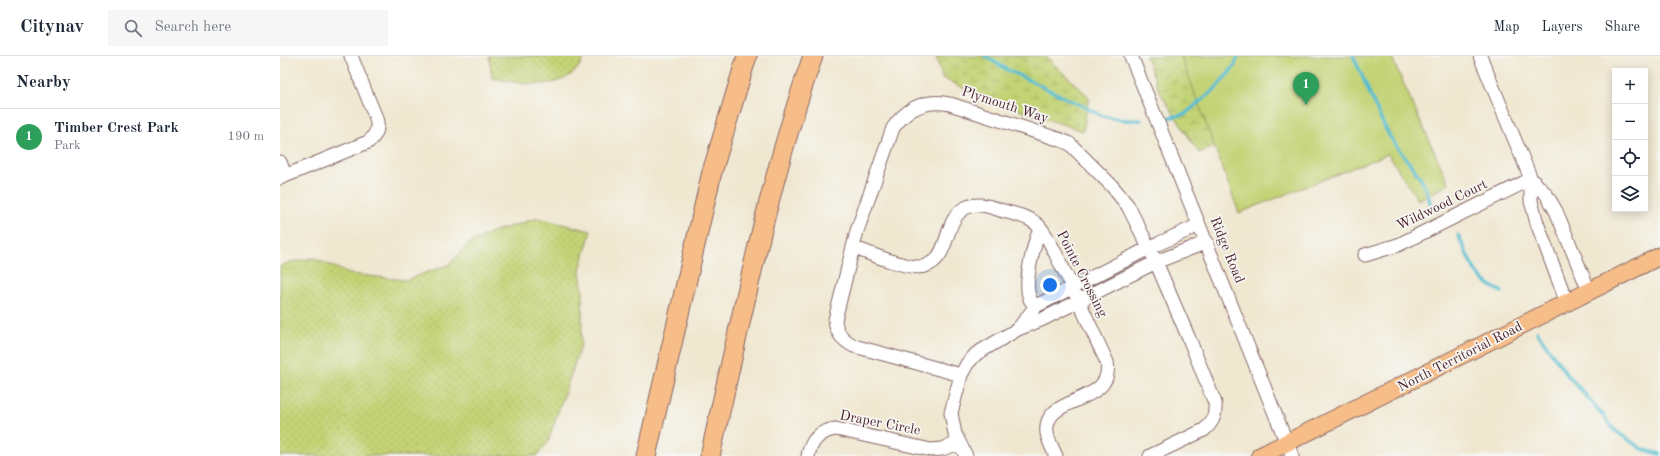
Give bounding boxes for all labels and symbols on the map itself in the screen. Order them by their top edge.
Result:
pin: 1 [1293,72,1319,105]
street label: Plymouth Way [960,84,1051,126]
street label: Wildwood Court [1394,177,1490,233]
street label: Ridge Road [1207,215,1247,285]
street label: Pointe Crossing [1054,228,1110,320]
your location [1040,275,1060,295]
street label: North Territorial Road [1395,319,1525,395]
street label: Draper Circle [838,408,922,438]

